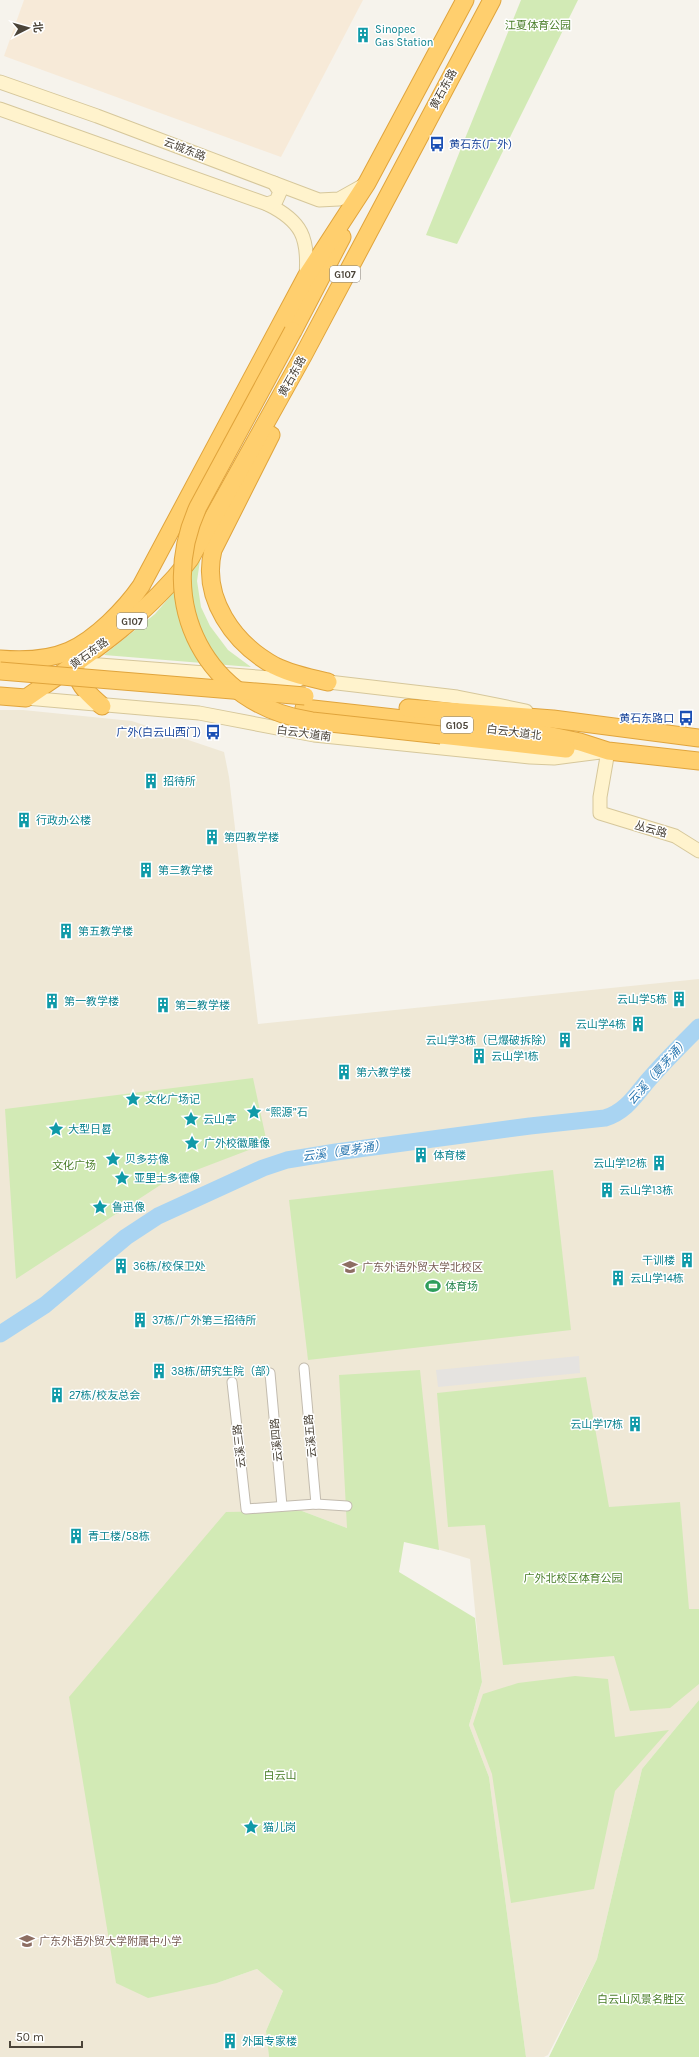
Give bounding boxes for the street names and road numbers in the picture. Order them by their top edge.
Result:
street label: 黄石东路 [427,67,460,112]
street label: 云城东路 [162,136,208,163]
road number: G107 [330,266,360,282]
street label: 黄石东路 [276,354,309,399]
road number: G107 [117,613,147,629]
street label: 黄石东路 [68,635,111,672]
road number: G105 [441,717,473,733]
street label: 白云大道南 [276,723,332,744]
street label: 白云大道北 [486,723,542,742]
street label: 丛云路 [633,819,669,840]
street label: 云溪五路 [302,1413,319,1458]
street label: 云溪四路 [268,1417,285,1462]
street label: 云溪三路 [231,1423,248,1469]

